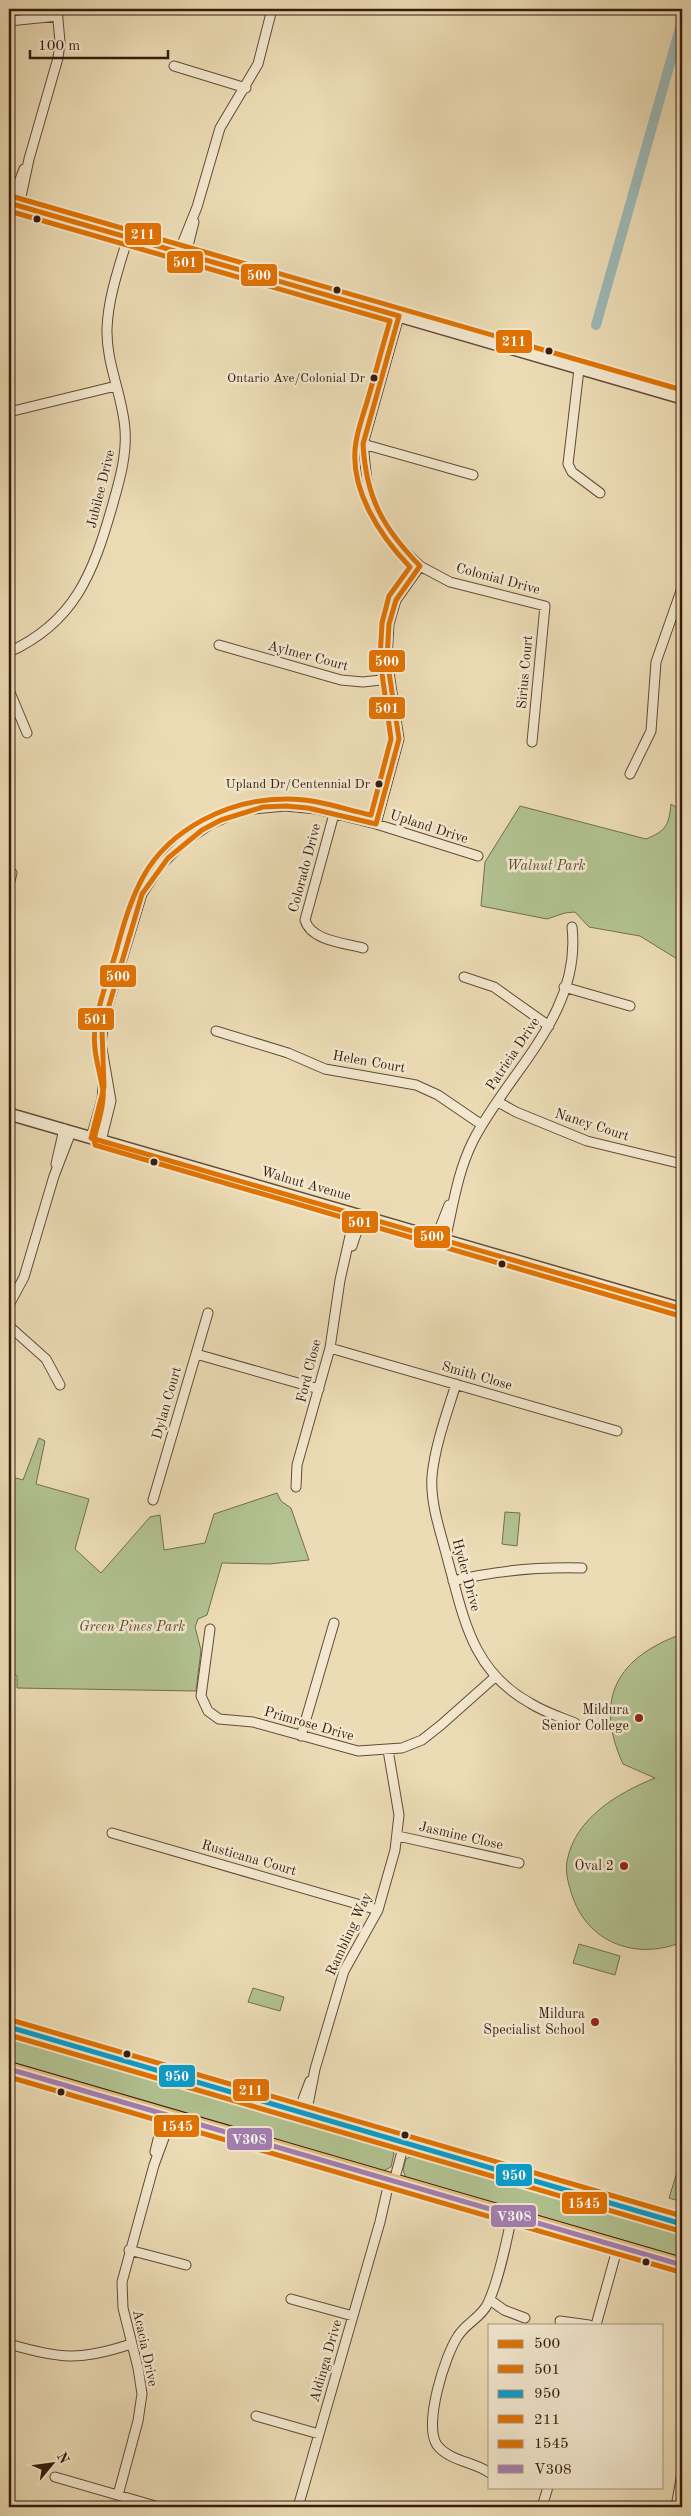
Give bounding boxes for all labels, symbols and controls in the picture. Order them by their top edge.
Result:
scale bar [30,28,168,60]
text: 100 m [38,39,80,54]
unlabelled marker [32,214,42,224]
line badge: 211 [124,222,162,246]
text: 211 [131,228,155,242]
line badge: 501 [166,250,204,274]
text: 501 [173,256,197,270]
line badge: 500 [240,263,278,287]
text: 500 [247,269,271,283]
unlabelled marker [332,285,342,295]
line badge: 211 [495,329,533,354]
text: 211 [502,335,526,349]
unlabelled marker [544,346,554,356]
place label: Ontario Ave/Colonial Dr [227,372,366,385]
marker: Ontario Ave/Colonial Dr [369,373,379,383]
street label: Jubilee Drive [85,448,117,530]
street label: Colonial Drive [454,561,542,597]
street label: Sirius Court [515,634,535,709]
street label: Aylmer Court [266,639,350,674]
line badge: 500 [368,649,406,673]
text: 500 [375,655,399,669]
line badge: 501 [368,696,406,720]
text: 501 [375,702,399,716]
place label: Upland Dr/Centennial Dr [226,778,371,791]
marker: Upland Dr/Centennial Dr [374,779,384,789]
street label: Upland Drive [388,808,470,846]
street label: Colorado Drive [286,822,324,914]
park label: Walnut Park [507,859,586,873]
line badge: 500 [99,964,137,988]
text: 500 [106,970,130,984]
line badge: 501 [77,1007,115,1031]
text: 501 [84,1013,108,1027]
street label: Patricia Drive [484,1015,542,1093]
street label: Helen Court [332,1049,407,1075]
street label: Nancy Court [553,1106,631,1144]
unlabelled marker [149,1157,159,1167]
street label: Walnut Avenue [259,1164,353,1204]
line badge: 501 [341,1210,379,1234]
text: 501 [348,1216,372,1230]
line badge: 500 [413,1225,451,1249]
text: 500 [420,1230,444,1244]
unlabelled marker [497,1259,507,1269]
street label: Ford Close [294,1338,324,1404]
street label: Smith Close [440,1359,514,1393]
street label: Dylan Court [150,1365,184,1441]
street label: Hyder Drive [450,1537,482,1613]
park label: Green Pines Park [79,1620,185,1634]
place label: Mildura Senior College [542,1703,629,1733]
street label: Primrose Drive [262,1704,356,1744]
marker: Mildura Senior College [633,1712,645,1724]
street label: Jasmine Close [418,1820,504,1852]
street label: Rusticana Court [200,1838,298,1878]
place label: Oval 2 [574,1859,614,1873]
marker: Oval 2 [618,1860,630,1872]
street label: Rambling Way [324,1890,375,1978]
place label: Mildura Specialist School [483,2007,585,2037]
marker: Mildura Specialist School [589,2016,601,2028]
unlabelled marker [122,2049,132,2059]
line badge: 950 [158,2064,196,2088]
text: 950 [165,2070,189,2084]
line badge: 211 [232,2078,270,2102]
text: 211 [239,2084,263,2098]
unlabelled marker [56,2087,66,2097]
line badge: 1545 [153,2114,200,2138]
text: 1545 [161,2120,193,2134]
line badge: V308 [226,2127,273,2151]
unlabelled marker [400,2130,410,2140]
text: V308 [231,2133,267,2147]
line badge: 950 [495,2163,533,2187]
text: 950 [502,2169,526,2183]
line badge: 1545 [561,2191,608,2215]
text: 1545 [568,2197,600,2211]
line badge: V308 [490,2204,537,2228]
text: V308 [496,2210,532,2224]
unlabelled marker [641,2257,651,2267]
street label: Acacia Drive [130,2308,160,2388]
street label: Aldinga Drive [308,2318,344,2404]
legend [488,2324,664,2488]
text: 500 [534,2337,560,2352]
text: 501 [534,2363,560,2378]
text: 950 [534,2387,560,2402]
text: 211 [534,2413,560,2428]
text: 1545 [534,2437,569,2452]
north arrow [28,2438,78,2488]
text: N [54,2450,71,2467]
text: V308 [534,2463,572,2478]

